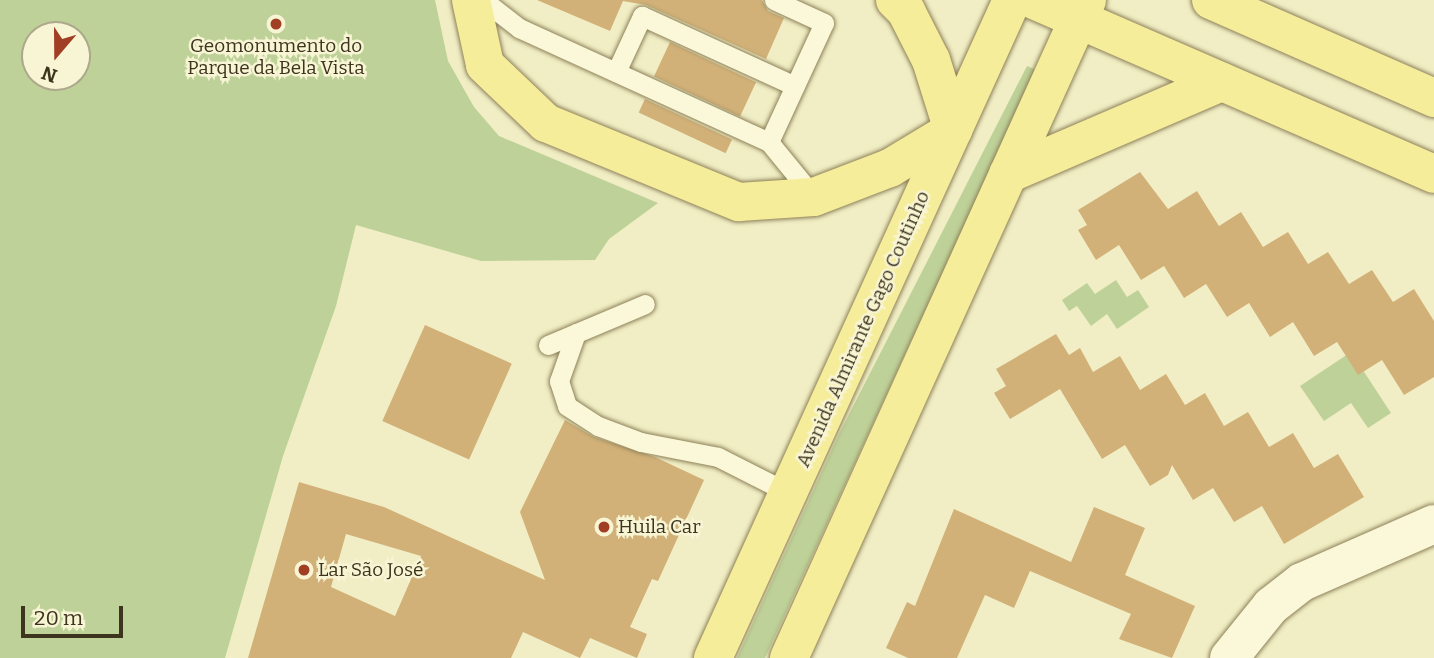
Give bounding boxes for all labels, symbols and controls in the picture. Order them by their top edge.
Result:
marker: Geomonumento do Parque da Bela Vista [268,16,284,32]
north arrow [21,21,91,91]
place label: Geomonumento do Parque da Bela Vista [187,35,365,79]
text: N [39,61,60,88]
street label: Avenida Almirante Gago Coutinho [792,187,934,471]
place label: Huila Car [618,516,701,538]
marker: Huila Car [596,519,612,535]
place label: Lar São José [318,559,423,581]
marker: Lar São José [296,562,312,578]
scale bar [24,592,126,636]
text: 20 m [34,605,83,631]

